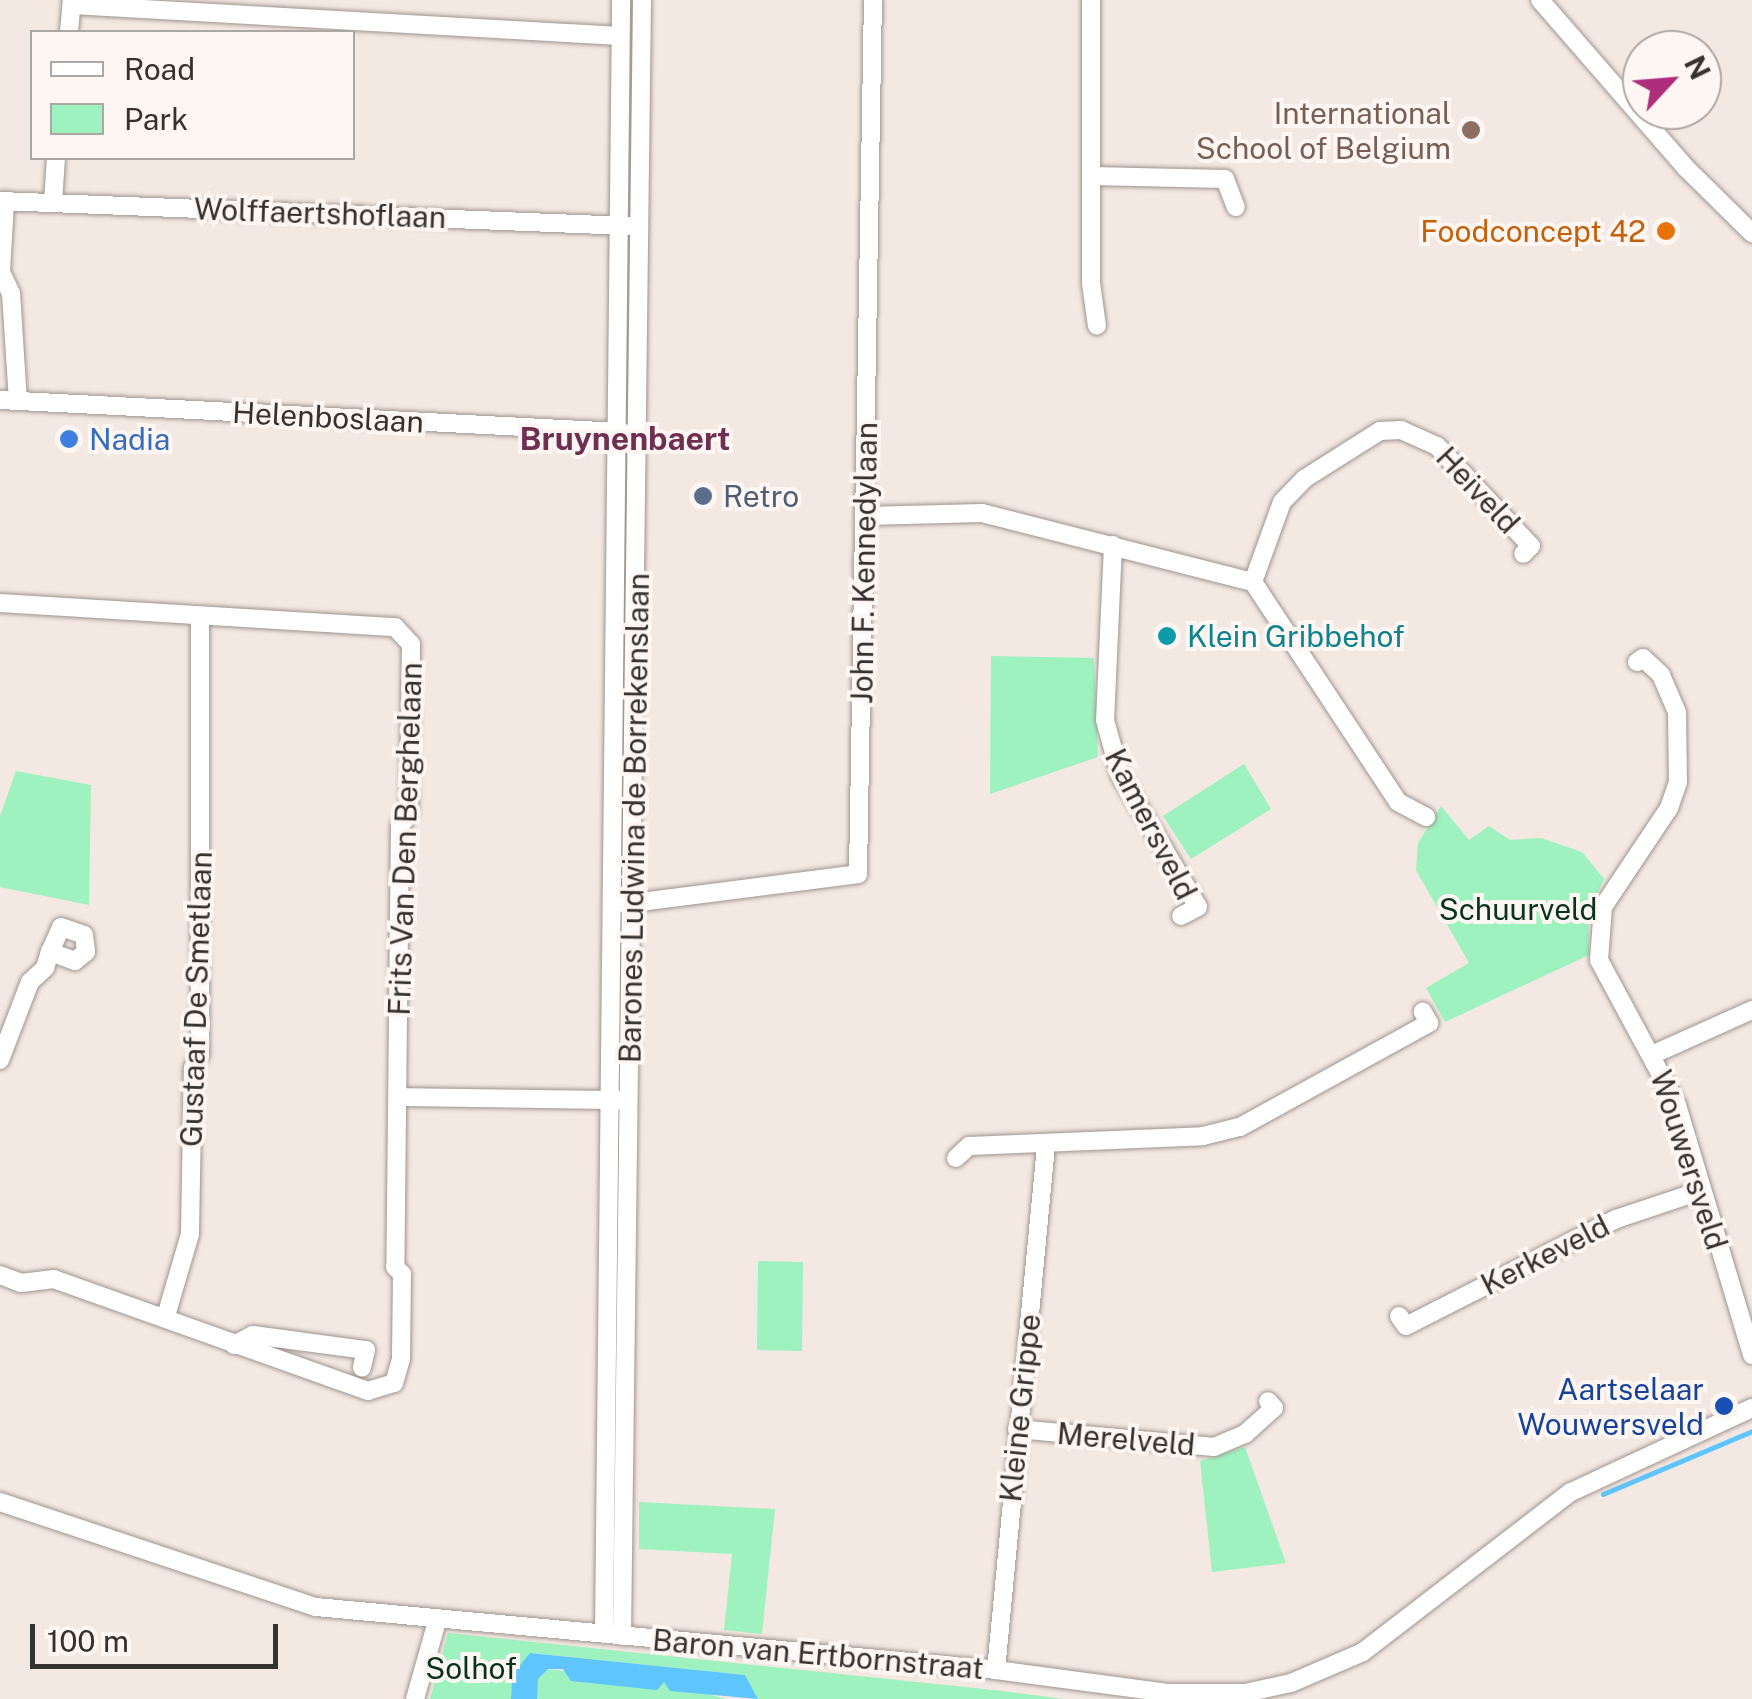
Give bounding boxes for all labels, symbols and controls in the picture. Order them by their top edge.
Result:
legend [30,30,355,160]
north arrow [1622,30,1722,130]
text: N [1678,50,1717,85]
text: Road [124,51,195,87]
place label: International School of Belgium [1195,95,1451,166]
text: Park [124,101,188,137]
marker: International School of Belgium [1460,119,1482,141]
street label: Wolffaertshoflaan [193,191,447,235]
place label: Foodconcept 42 [1420,213,1646,249]
marker: Foodconcept 42 [1655,220,1677,242]
street label: Helenboslaan [231,394,425,440]
district label: Bruynenbaert [520,420,730,458]
place label: Nadia [89,421,170,457]
street label: John F. Kennedylaan [844,422,884,704]
marker: Nadia [58,428,80,450]
street label: Heiveld [1429,439,1527,541]
place label: Retro [723,478,799,514]
marker: Retro [692,485,714,507]
street label: Barones Ludwina de Borrekenslaan [612,572,656,1064]
place label: Klein Gribbehof [1187,618,1405,654]
marker: Klein Gribbehof [1156,625,1178,647]
street label: Frits Van Den Berghelaan [381,661,429,1017]
street label: Kamersveld [1098,743,1204,905]
street label: Gustaaf De Smetlaan [173,850,219,1148]
park label: Schuurveld [1439,891,1597,927]
street label: Wouwersveld [1643,1066,1735,1254]
street label: Kerkeveld [1475,1207,1615,1303]
street label: Kleine Grippe [992,1312,1048,1504]
place label: Aartselaar Wouwersveld [1518,1371,1704,1442]
marker: Aartselaar Wouwersveld [1713,1395,1735,1417]
street label: Merelveld [1056,1415,1196,1463]
scale bar [35,1604,282,1666]
street label: Baron van Ertbornstraat [651,1622,985,1686]
text: 100 m [47,1623,129,1659]
park label: Solhof [425,1650,517,1686]

